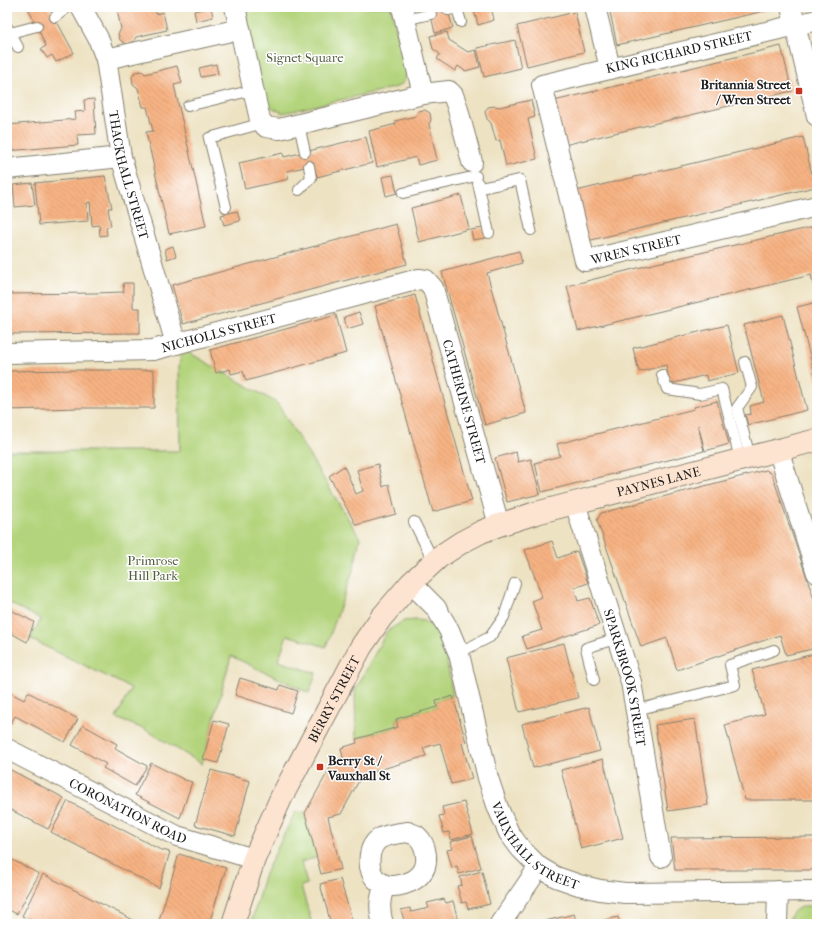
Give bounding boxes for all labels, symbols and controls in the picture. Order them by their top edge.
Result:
street label: KING RICHARD STREET [604,28,754,76]
park label: Signet Square [266,50,344,65]
place label: Britannia Street / Wren Street [701,77,791,107]
marker: Britannia Street / Wren Street [794,86,804,96]
street label: THACKHALL STREET [106,109,152,241]
street label: WREN STREET [588,231,683,267]
street label: NICHOLLS STREET [159,310,278,355]
street label: CATHERINE STREET [440,338,489,466]
street label: PAYNES LANE [615,463,702,499]
park label: Primrose Hill Park [127,553,179,583]
street label: SPARKBROOK STREET [601,607,649,748]
street label: BERRY STREET [304,653,363,745]
place label: Berry St / Vauxhall St [327,753,391,783]
marker: Berry St / Vauxhall St [315,762,325,772]
street label: CORONATION ROAD [67,775,189,846]
street label: VAUXHALL STREET [489,799,581,892]

